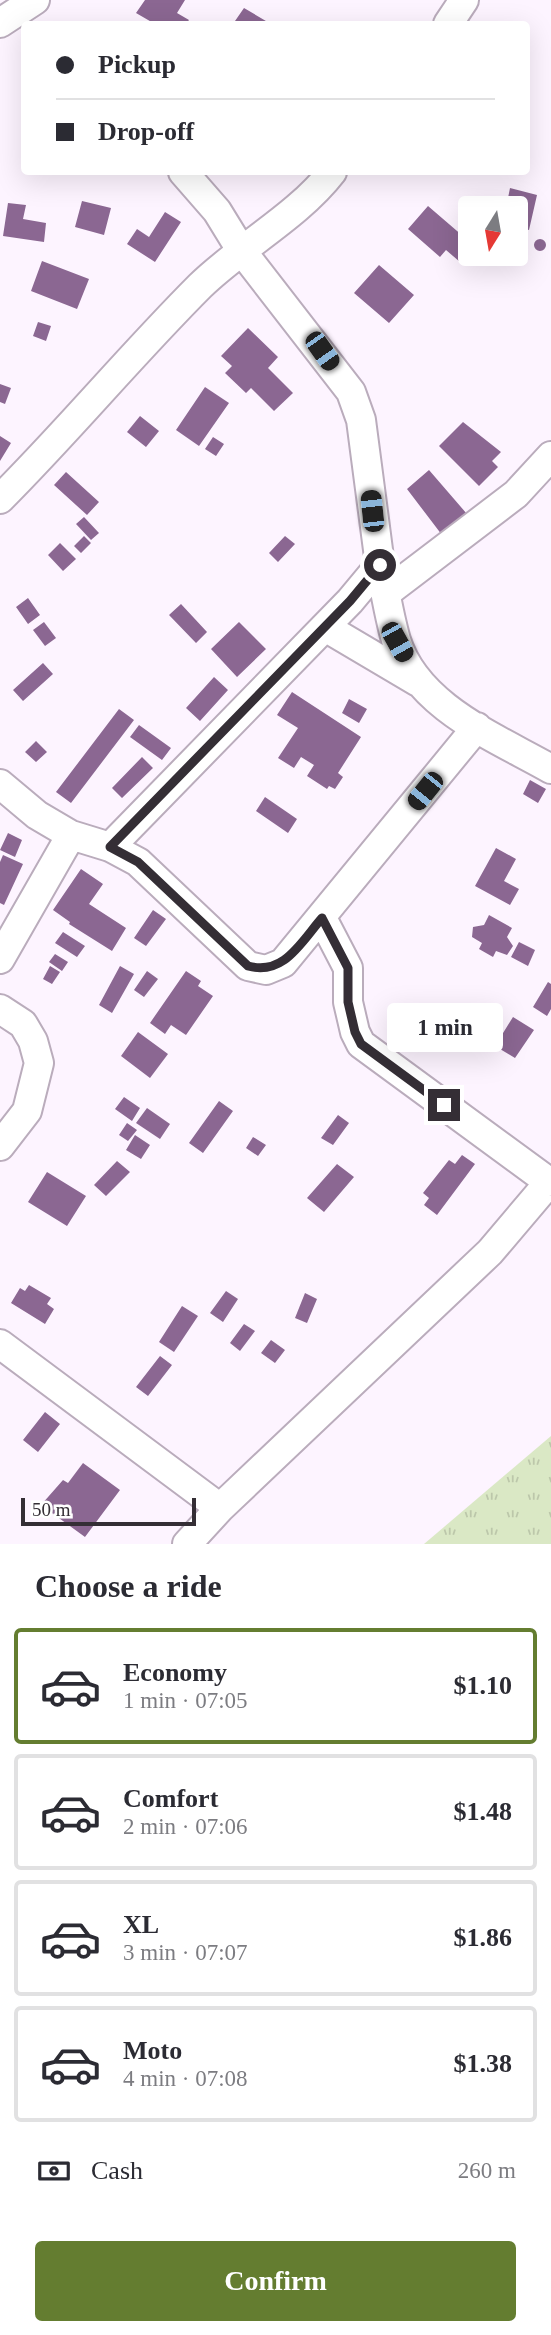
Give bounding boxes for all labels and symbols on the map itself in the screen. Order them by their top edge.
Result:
north arrow [458,196,528,266]
car [302,328,343,374]
car [360,489,385,533]
route start [364,549,396,581]
car [378,619,417,665]
car [404,768,447,814]
callout: 1 min [386,1004,502,1052]
route end [428,1089,460,1121]
scale bar [21,1495,196,1527]

